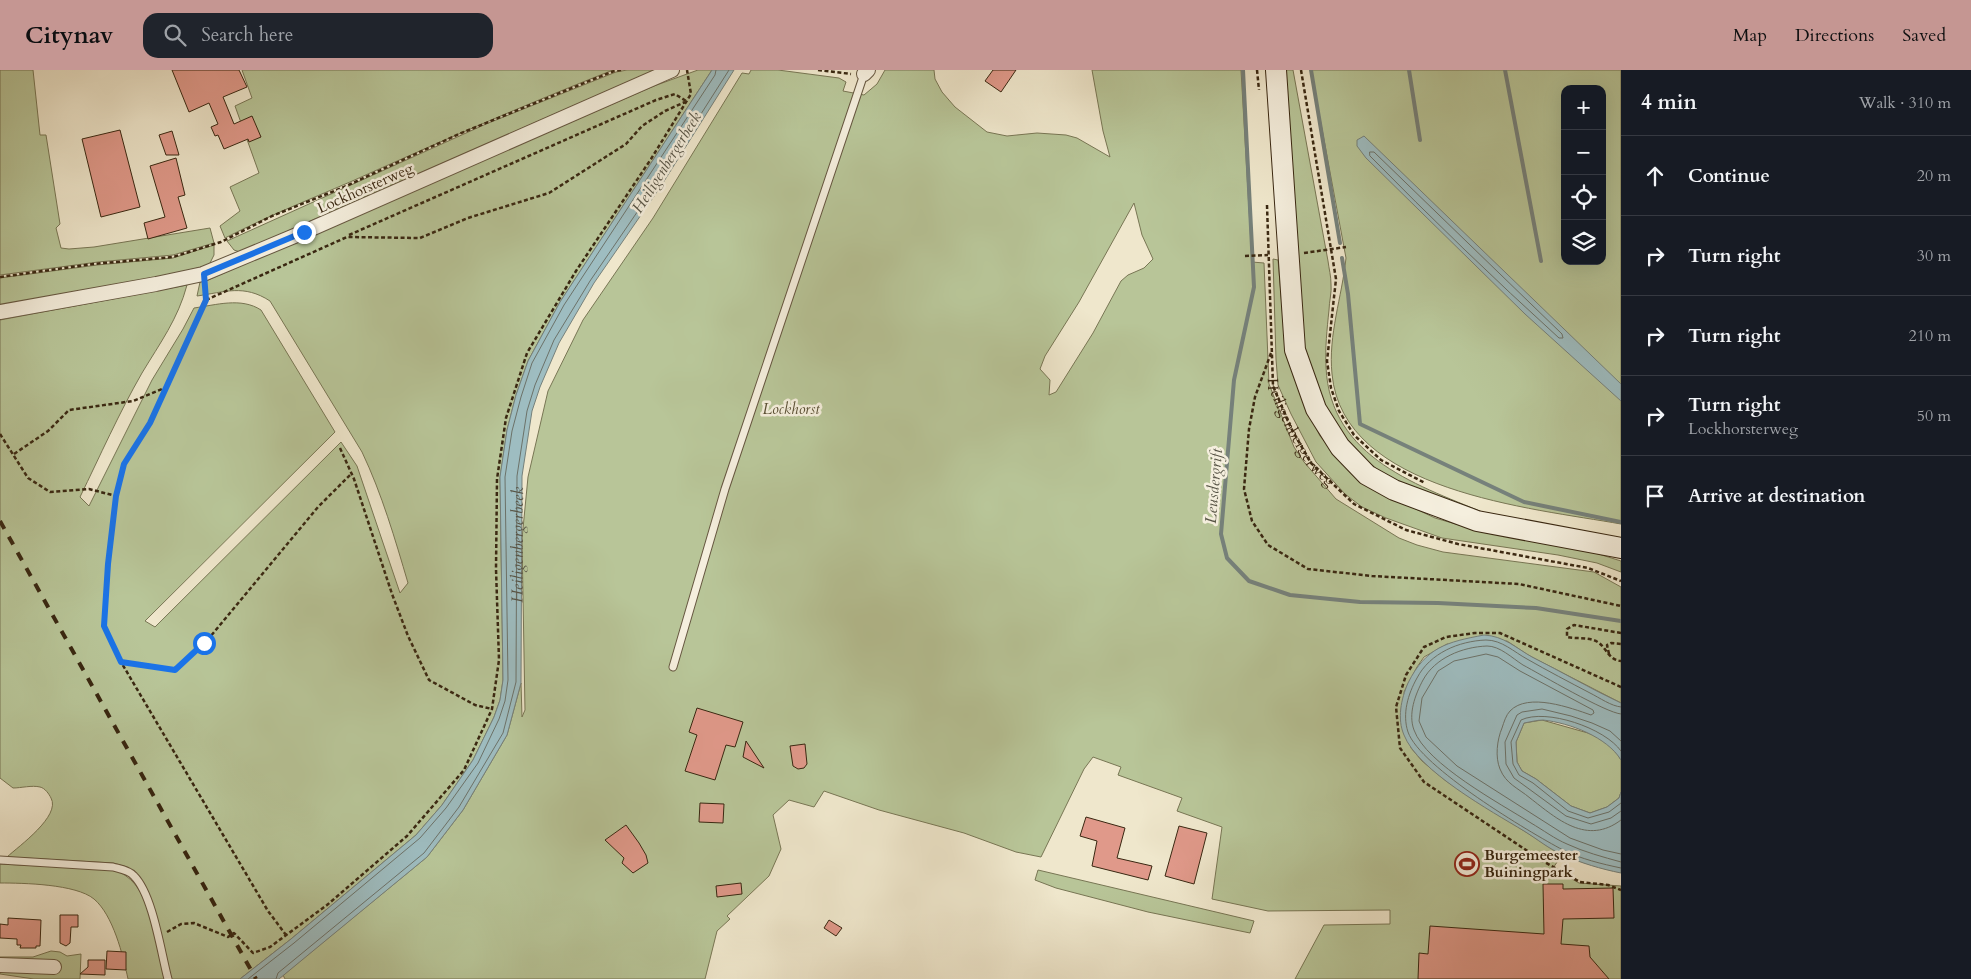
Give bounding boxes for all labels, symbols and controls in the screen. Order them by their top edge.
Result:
search box [143,13,493,58]
text: Citynav [25,19,113,52]
icon: search [161,21,189,49]
text: Search here [201,22,293,48]
text: Map [1733,23,1767,48]
text: Directions [1795,23,1874,48]
text: Saved [1902,23,1946,48]
map controls [1561,85,1606,265]
button: + [1561,85,1606,130]
text: 4 min [1641,88,1697,117]
text: Walk · 310 m [1859,92,1951,114]
water label: Heiligenbergerbeek [627,107,707,218]
button: − [1561,130,1606,175]
street label: Lockhorsterweg [314,158,417,218]
icon: ahead [1641,162,1669,190]
text: Continue [1688,163,1770,189]
text: 20 m [1917,165,1951,187]
button: locate [1561,175,1606,220]
button: layers [1561,220,1606,265]
route end [293,221,316,244]
icon: right [1641,242,1669,270]
text: Turn right [1688,243,1780,269]
text: 30 m [1917,245,1951,267]
icon: right [1641,322,1669,350]
text: Turn right [1688,323,1780,349]
text: 210 m [1909,325,1951,347]
street label: Heiligenbergerweg [1263,378,1340,491]
text: Turn right [1688,392,1780,418]
park label: Lockhorst [762,399,820,419]
icon: right [1641,402,1669,430]
text: 50 m [1917,405,1951,427]
text: Lockhorsterweg [1688,418,1798,440]
water label: Leusdergrift [1200,447,1228,524]
icon: arrive [1641,482,1669,510]
text: Arrive at destination [1688,483,1865,509]
water label: Heiligenbergerbeek [506,487,529,603]
route start [193,632,216,655]
place label: Burgemeester Buiningpark [1484,845,1579,882]
sports icon: Burgemeester Buiningpark [1454,851,1480,877]

